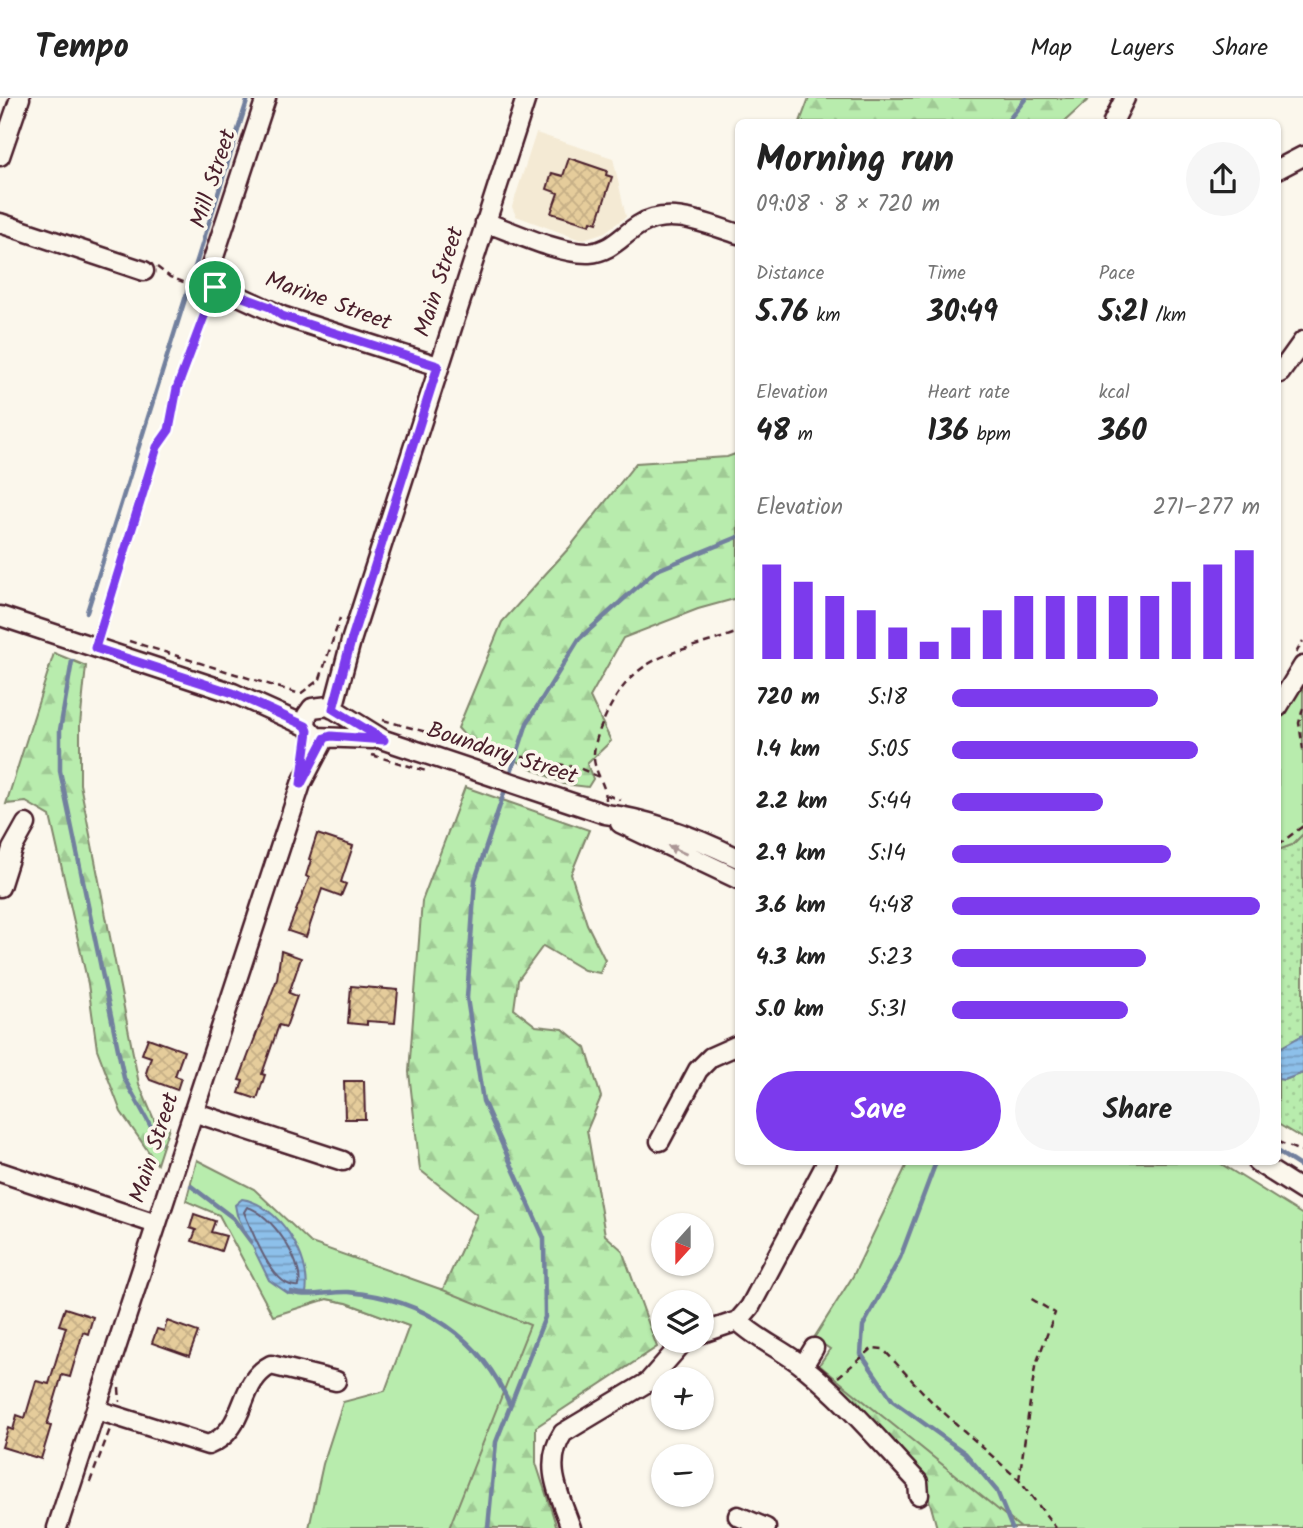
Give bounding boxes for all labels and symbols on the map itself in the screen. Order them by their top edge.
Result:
street label: Mill Street [181,124,247,233]
street label: Main Street [405,221,475,342]
pin [185,257,245,317]
street label: Marine Street [260,262,397,342]
street label: Boundary Street [422,713,583,796]
one-way arrow [667,844,687,856]
street label: Main Street [120,1087,190,1208]
north arrow [651,1213,714,1276]

